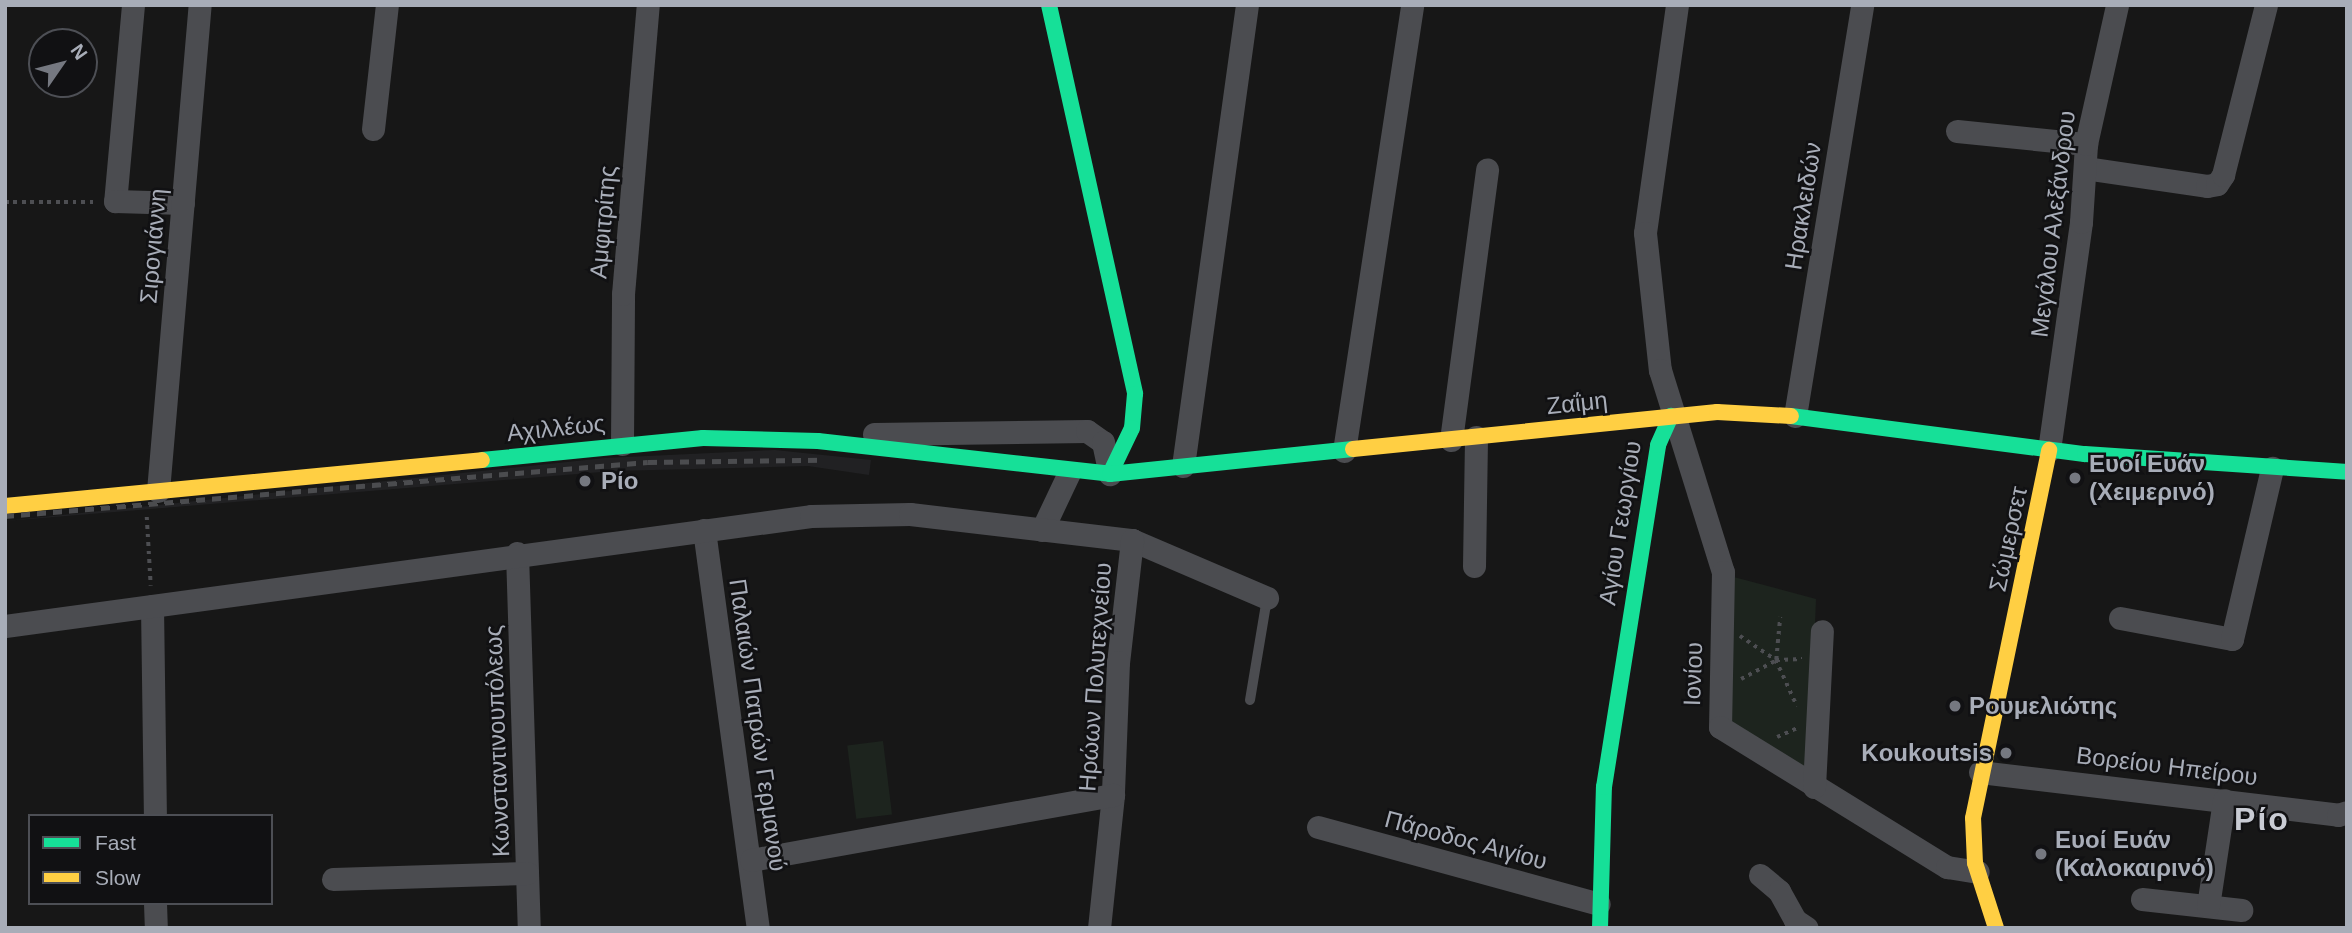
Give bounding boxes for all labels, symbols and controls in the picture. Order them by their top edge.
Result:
north arrow [28,28,98,98]
text: N [66,40,92,63]
street label: Μεγάλου Αλεξάνδρου [2025,108,2081,340]
street label: Ηρακλειδών [1779,140,1827,272]
street label: Αμφιτρίτης [584,164,622,280]
street label: Σιρογιάννη [134,187,172,305]
street label: Ζαΐμη [1545,385,1609,421]
street label: Αχιλλέως [506,409,606,447]
street label: Αγίου Γεωργίου [1593,439,1647,607]
place label: Ευοί Ευάν (Χειμερινό) [2089,450,2215,506]
place label: Ρίο [601,467,638,495]
marker: Ευοί Ευάν (Χειμερινό) [2067,470,2083,486]
marker: Ρίο [575,471,595,491]
street label: Σώμερσετ [1983,484,2033,594]
street label: Ηρώων Πολυτεχνείου [1073,562,1117,792]
street label: Παλαιών Πατρών Γερμανού [723,577,793,873]
street label: Κωνσταντινουπόλεως [479,625,515,857]
street label: Ιονίου [1677,642,1709,706]
place label: Ρουμελιώτης [1969,692,2117,720]
marker: Ρουμελιώτης [1947,698,1963,714]
place label: Koukoutsis [1861,739,1992,767]
street label: Βορείου Ηπείρου [2075,741,2259,791]
marker: Koukoutsis [1998,745,2014,761]
district label: Ρίο [2234,800,2290,838]
street label: Πάροδος Αιγίου [1381,804,1551,876]
legend [28,814,273,905]
place label: Ευοί Ευάν (Καλοκαιρινό) [2055,826,2214,882]
text: Fast [95,831,136,854]
marker: Ευοί Ευάν (Καλοκαιρινό) [2033,846,2049,862]
text: Slow [95,866,141,889]

